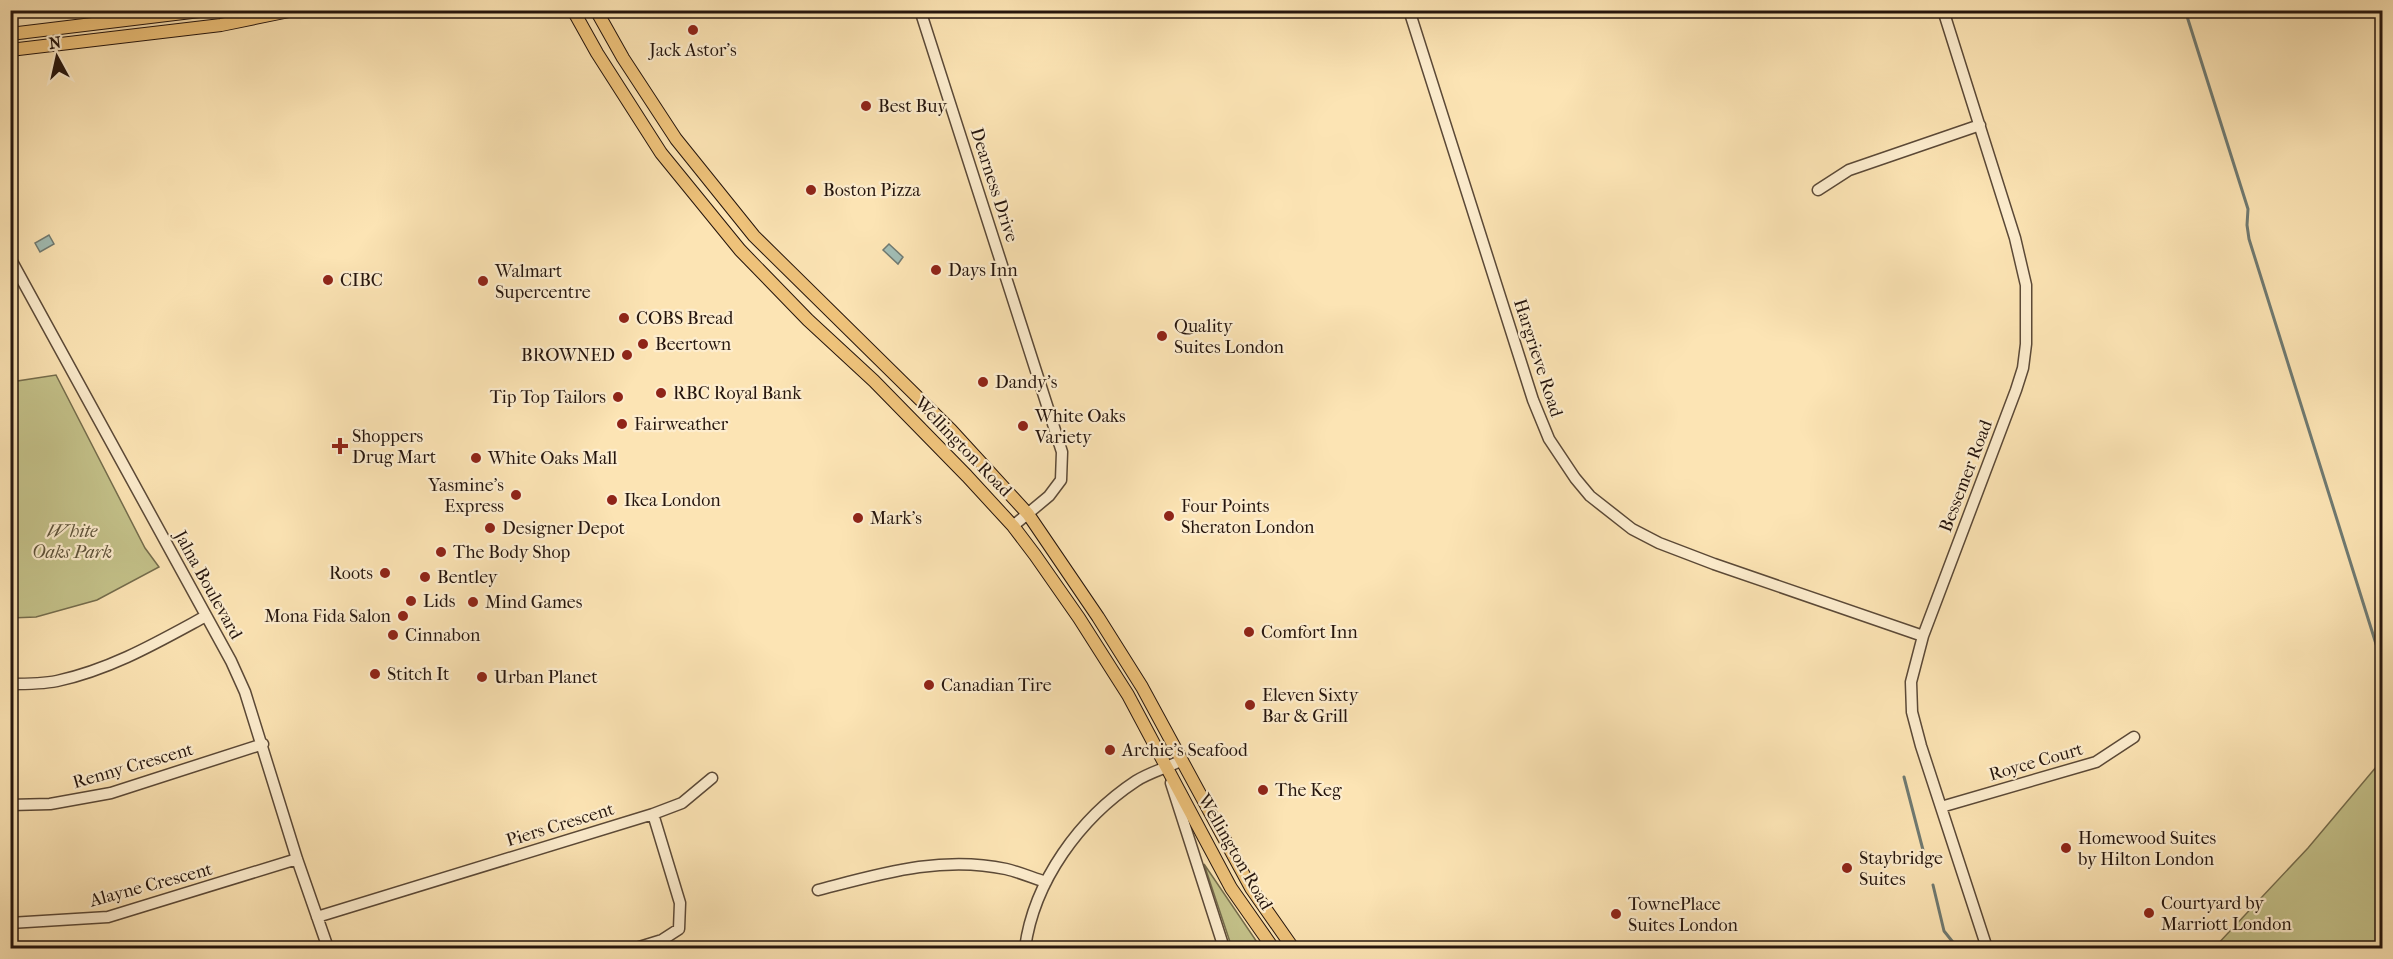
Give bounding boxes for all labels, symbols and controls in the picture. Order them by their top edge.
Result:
marker: Jack Astor's [686,23,700,37]
north arrow [27,27,87,87]
text: N [48,32,63,53]
place label: Jack Astor's [647,40,737,61]
place label: Best Buy [878,96,948,117]
marker: Best Buy [859,99,873,113]
street label: Dearness Drive [966,125,1022,245]
place label: Boston Pizza [823,180,921,201]
marker: Boston Pizza [804,183,818,197]
place label: Days Inn [948,260,1018,281]
place label: Walmart Supercentre [494,261,591,303]
marker: Days Inn [929,263,943,277]
place label: CIBC [340,270,383,291]
marker: CIBC [321,273,335,287]
marker: Walmart Supercentre [476,274,490,288]
street label: Hargrieve Road [1509,296,1567,420]
place label: COBS Bread [636,308,734,329]
marker: COBS Bread [617,311,631,325]
place label: Quality Suites London [1174,316,1285,358]
marker: Quality Suites London [1155,329,1169,343]
place label: Beertown [655,334,732,355]
marker: Beertown [636,337,650,351]
place label: BROWNED [521,345,615,366]
marker: BROWNED [620,348,634,362]
place label: Dandy's [995,372,1058,393]
marker: Dandy's [976,375,990,389]
place label: RBC Royal Bank [673,383,802,404]
marker: RBC Royal Bank [654,386,668,400]
place label: Tip Top Tailors [490,387,606,408]
marker: Tip Top Tailors [611,390,625,404]
street label: Wellington Road [909,392,1016,501]
place label: White Oaks Variety [1034,406,1126,448]
place label: Fairweather [634,414,729,435]
marker: Fairweather [615,417,629,431]
street label: Bessemer Road [1935,417,1997,535]
marker: White Oaks Variety [1016,419,1030,433]
place label: Shoppers Drug Mart [352,426,437,468]
marker: Shoppers Drug Mart [333,439,347,453]
place label: White Oaks Mall [487,448,617,469]
marker: White Oaks Mall [469,451,483,465]
place label: Yasmine's Express [427,475,504,517]
marker: Yasmine's Express [509,488,523,502]
place label: Ikea London [624,490,721,511]
marker: Ikea London [605,493,619,507]
place label: Four Points Sheraton London [1181,496,1315,538]
place label: Mark's [870,508,922,529]
marker: Four Points Sheraton London [1162,509,1176,523]
marker: Mark's [851,511,865,525]
place label: Designer Depot [502,518,625,539]
park label: White Oaks Park [32,521,112,563]
marker: Designer Depot [483,521,497,535]
street label: Jalna Boulevard [168,525,247,643]
place label: The Body Shop [453,542,571,563]
marker: The Body Shop [434,545,448,559]
place label: Roots [329,563,373,584]
marker: Roots [378,566,392,580]
place label: Bentley [437,567,499,588]
marker: Bentley [418,570,432,584]
place label: Lids [423,591,456,612]
place label: Mind Games [485,592,583,613]
marker: Lids [404,594,418,608]
marker: Mind Games [466,595,480,609]
place label: Mona Fida Salon [264,606,392,627]
marker: Mona Fida Salon [396,609,410,623]
place label: Comfort Inn [1261,622,1358,643]
place label: Cinnabon [405,625,481,646]
marker: Comfort Inn [1242,625,1256,639]
marker: Cinnabon [386,628,400,642]
place label: Stitch It [387,664,450,685]
marker: Stitch It [368,667,382,681]
place label: Urban Planet [494,667,598,688]
marker: Urban Planet [475,670,489,684]
place label: Canadian Tire [941,675,1052,696]
marker: Canadian Tire [922,678,936,692]
place label: Eleven Sixty Bar & Grill [1262,685,1360,727]
marker: Eleven Sixty Bar & Grill [1243,698,1257,712]
street label: Royce Court [1987,738,2086,785]
street label: Renny Crescent [70,739,196,793]
place label: Archie's Seafood [1121,740,1248,761]
marker: Archie's Seafood [1103,743,1117,757]
place label: The Keg [1275,780,1342,801]
marker: The Keg [1256,783,1270,797]
street label: Wellington Road [1193,789,1277,914]
street label: Piers Crescent [503,798,617,851]
place label: Homewood Suites by Hilton London [2077,828,2217,870]
marker: Homewood Suites by Hilton London [2059,841,2073,855]
place label: Staybridge Suites [1859,848,1943,890]
street label: Alayne Crescent [86,858,215,912]
marker: Staybridge Suites [1840,861,1854,875]
place label: Courtyard by Marriott London [2161,893,2292,935]
place label: TownePlace Suites London [1628,894,1739,936]
marker: Courtyard by Marriott London [2142,906,2156,920]
marker: TownePlace Suites London [1609,907,1623,921]

